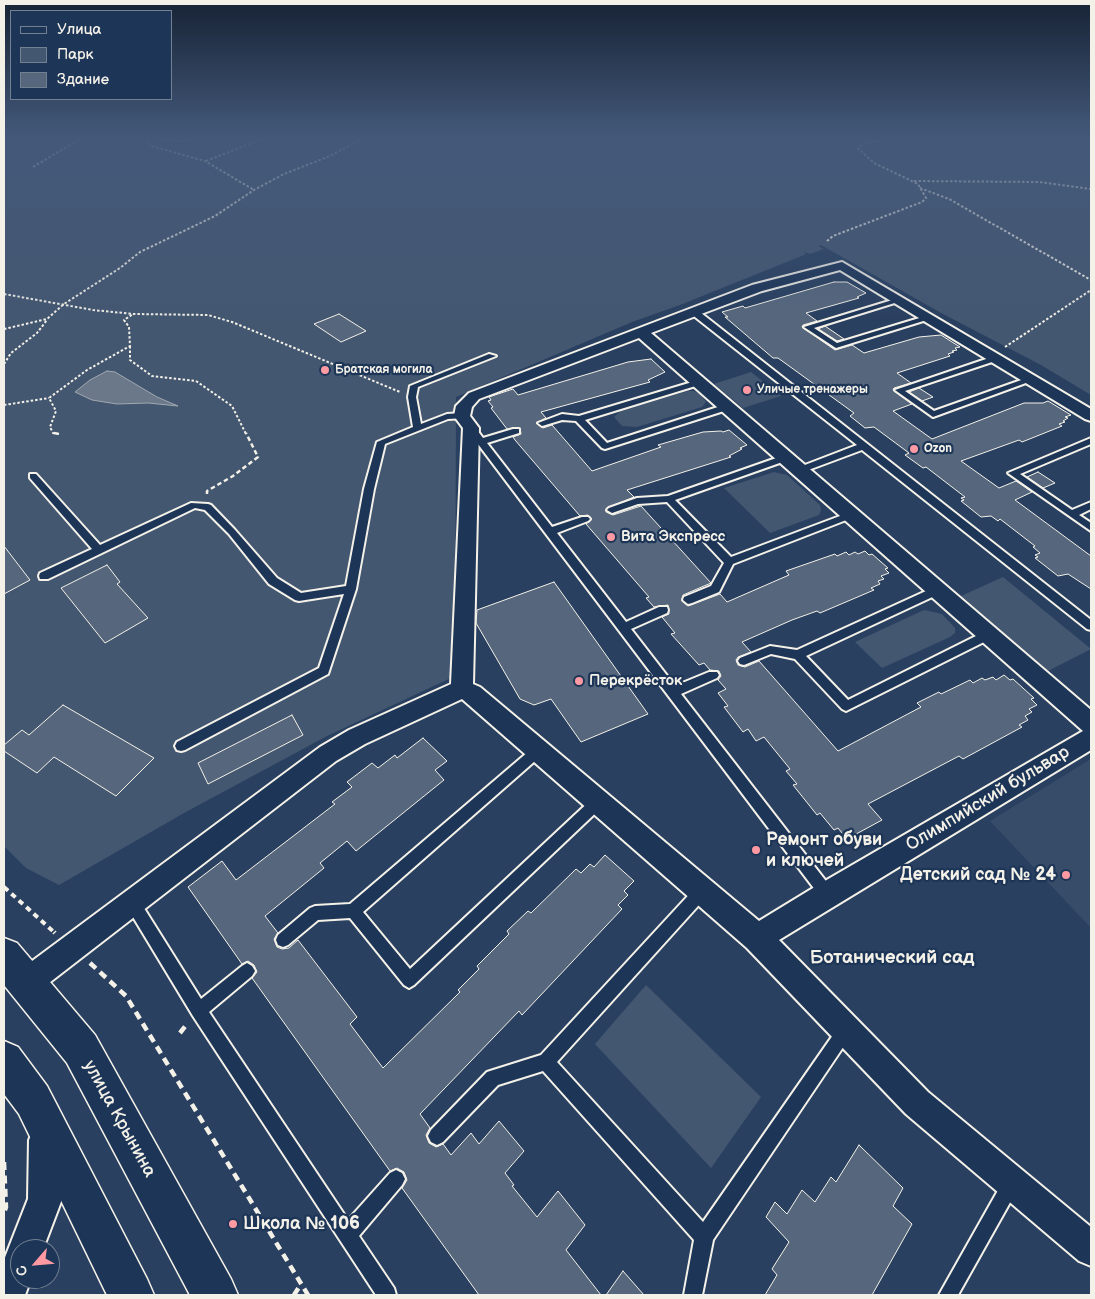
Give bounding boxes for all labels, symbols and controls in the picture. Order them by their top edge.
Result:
legend [10,10,172,100]
text: Улица [57,20,101,39]
text: Парк [57,45,94,64]
text: Здание [57,70,109,89]
place label: Братская могила [335,363,432,377]
marker: Братская могила [319,364,331,376]
place label: Уличые тренажеры [757,383,868,397]
marker: Уличые тренажеры [741,384,753,396]
place label: Ozon [924,442,952,456]
marker: Ozon [908,443,920,455]
place label: Вита Экспресс [621,528,725,546]
marker: Вита Экспресс [605,531,617,543]
place label: Перекрёсток [589,672,682,690]
marker: Перекрёсток [573,675,585,687]
street label: Олимпийский бульвар [902,742,1074,856]
place label: Ремонт обуви и ключей [766,829,882,872]
marker: Ремонт обуви и ключей [750,844,762,856]
place label: Детский сад № 24 [900,864,1056,886]
marker: Детский сад № 24 [1060,869,1072,881]
district label: Ботанический сад [810,947,974,969]
street label: улица Крынина [78,1057,160,1181]
place label: Школа № 106 [243,1213,360,1235]
marker: Школа № 106 [227,1218,239,1230]
north arrow [10,1239,60,1289]
text: С [12,1262,32,1279]

